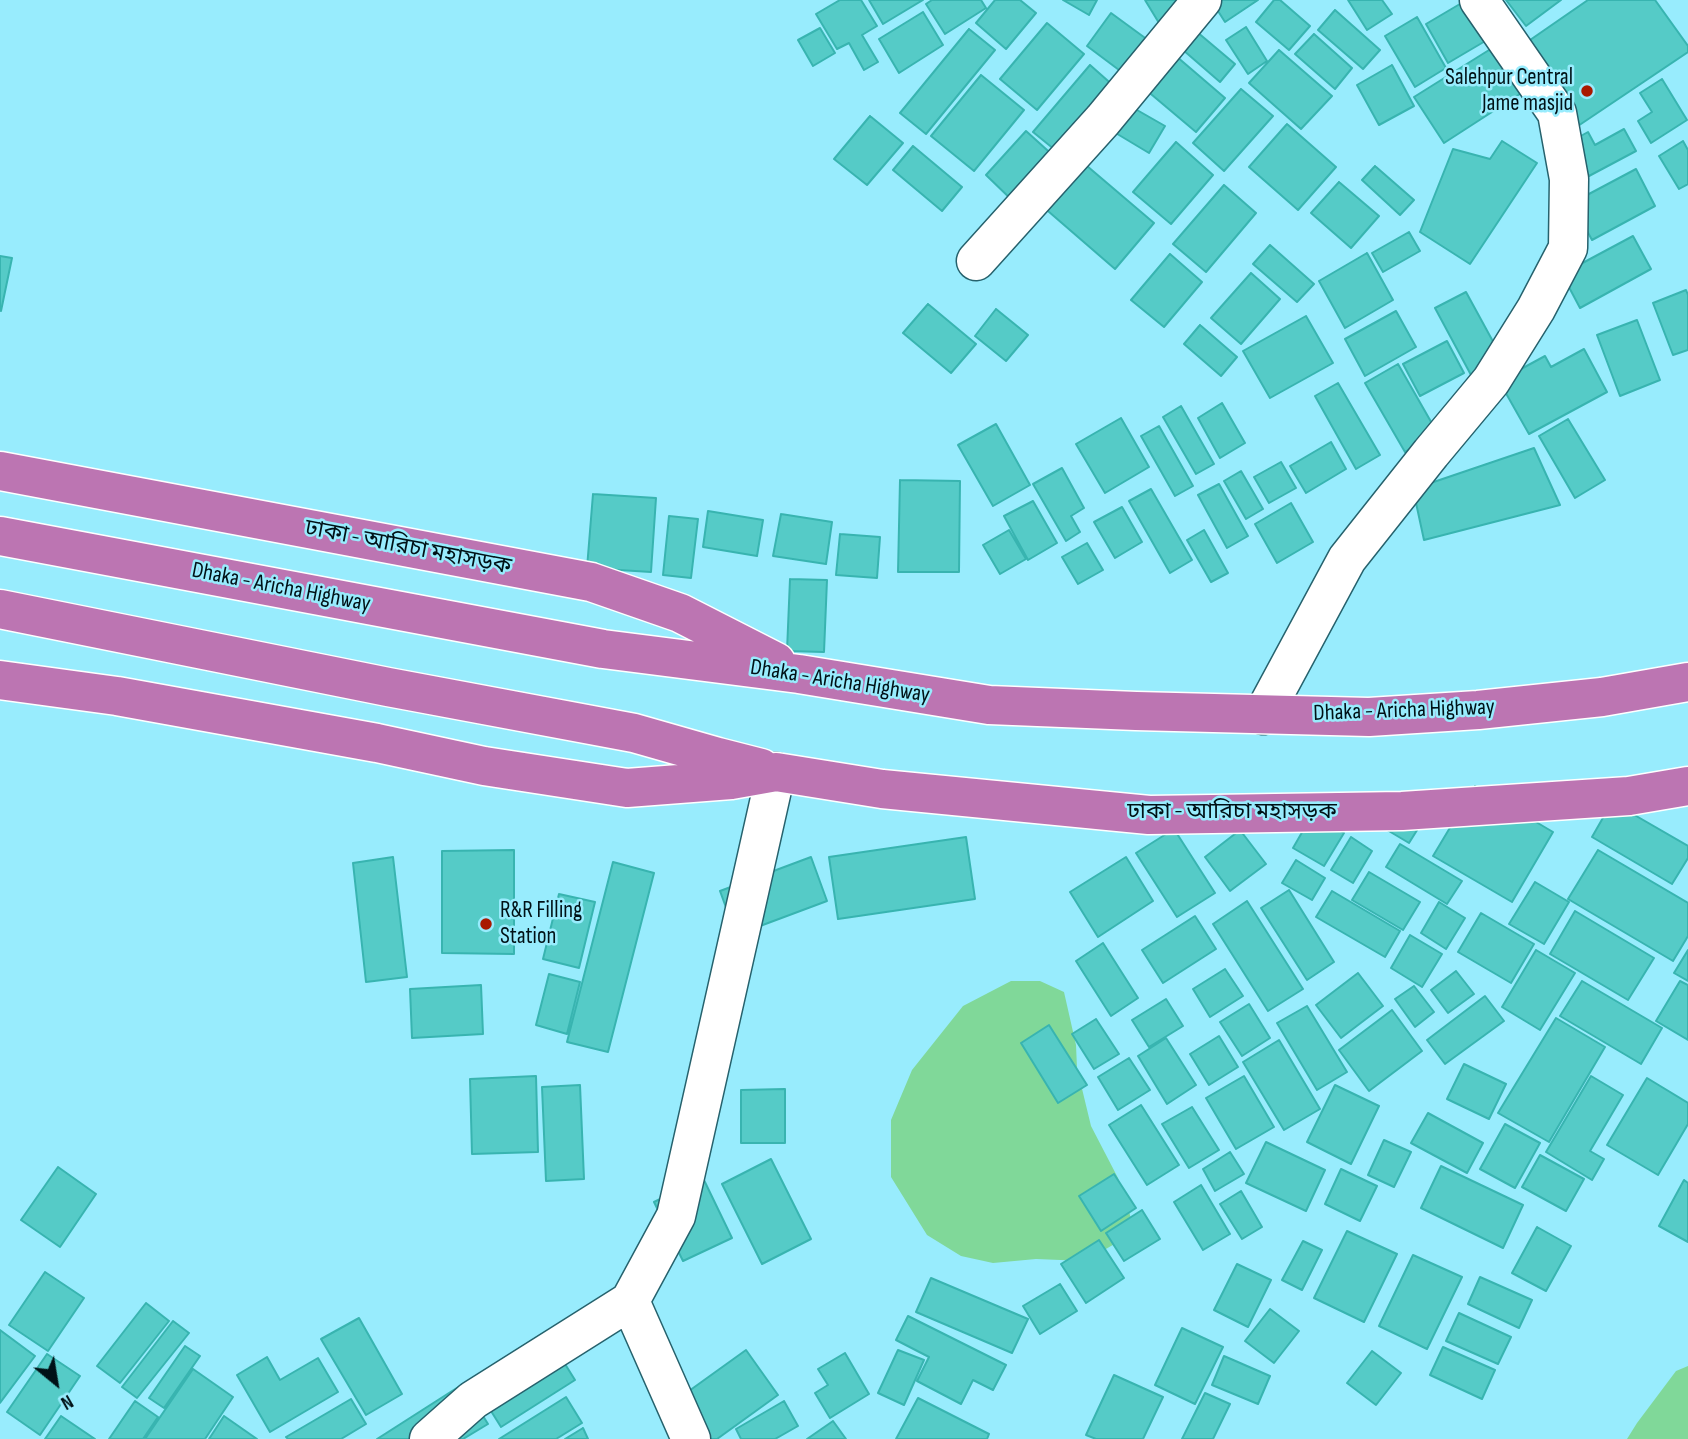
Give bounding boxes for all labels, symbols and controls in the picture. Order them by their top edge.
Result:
place label: Salehpur Central Jame masjid [1445,64,1573,118]
marker: Salehpur Central Jame masjid [1579,83,1595,99]
street label: ঢাকা - আরিচা মহাসড়ক [303,514,513,582]
street label: Dhaka - Aricha Highway [189,557,373,619]
street label: Dhaka - Aricha Highway [748,654,932,710]
street label: Dhaka - Aricha Highway [1313,694,1495,728]
street label: ঢাকা - আরিচা মহাসড়ক [1127,798,1337,826]
place label: R&R Filling Station [500,897,582,951]
marker: R&R Filling Station [478,916,494,932]
north arrow [21,1348,91,1418]
text: N [57,1389,77,1414]

